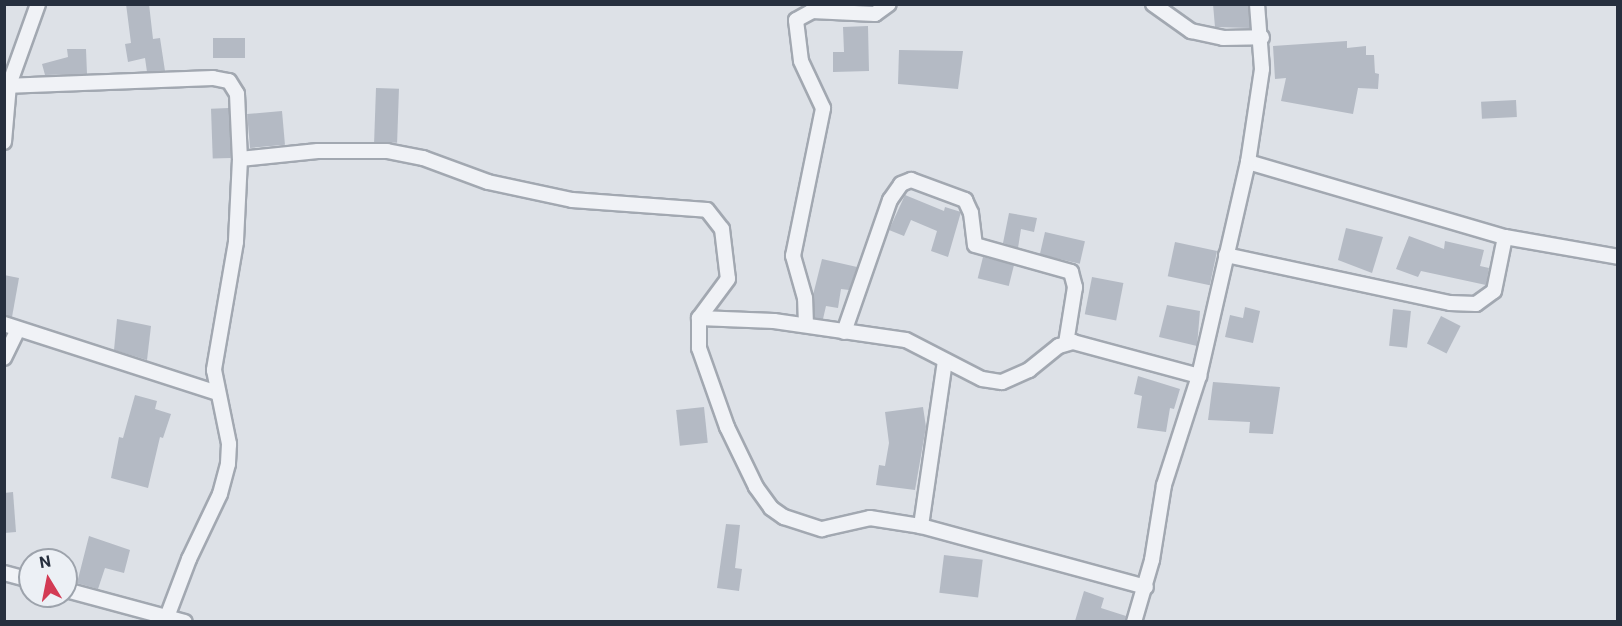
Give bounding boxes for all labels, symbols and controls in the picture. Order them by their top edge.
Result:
north arrow [18,548,78,608]
text: N [38,551,52,572]

